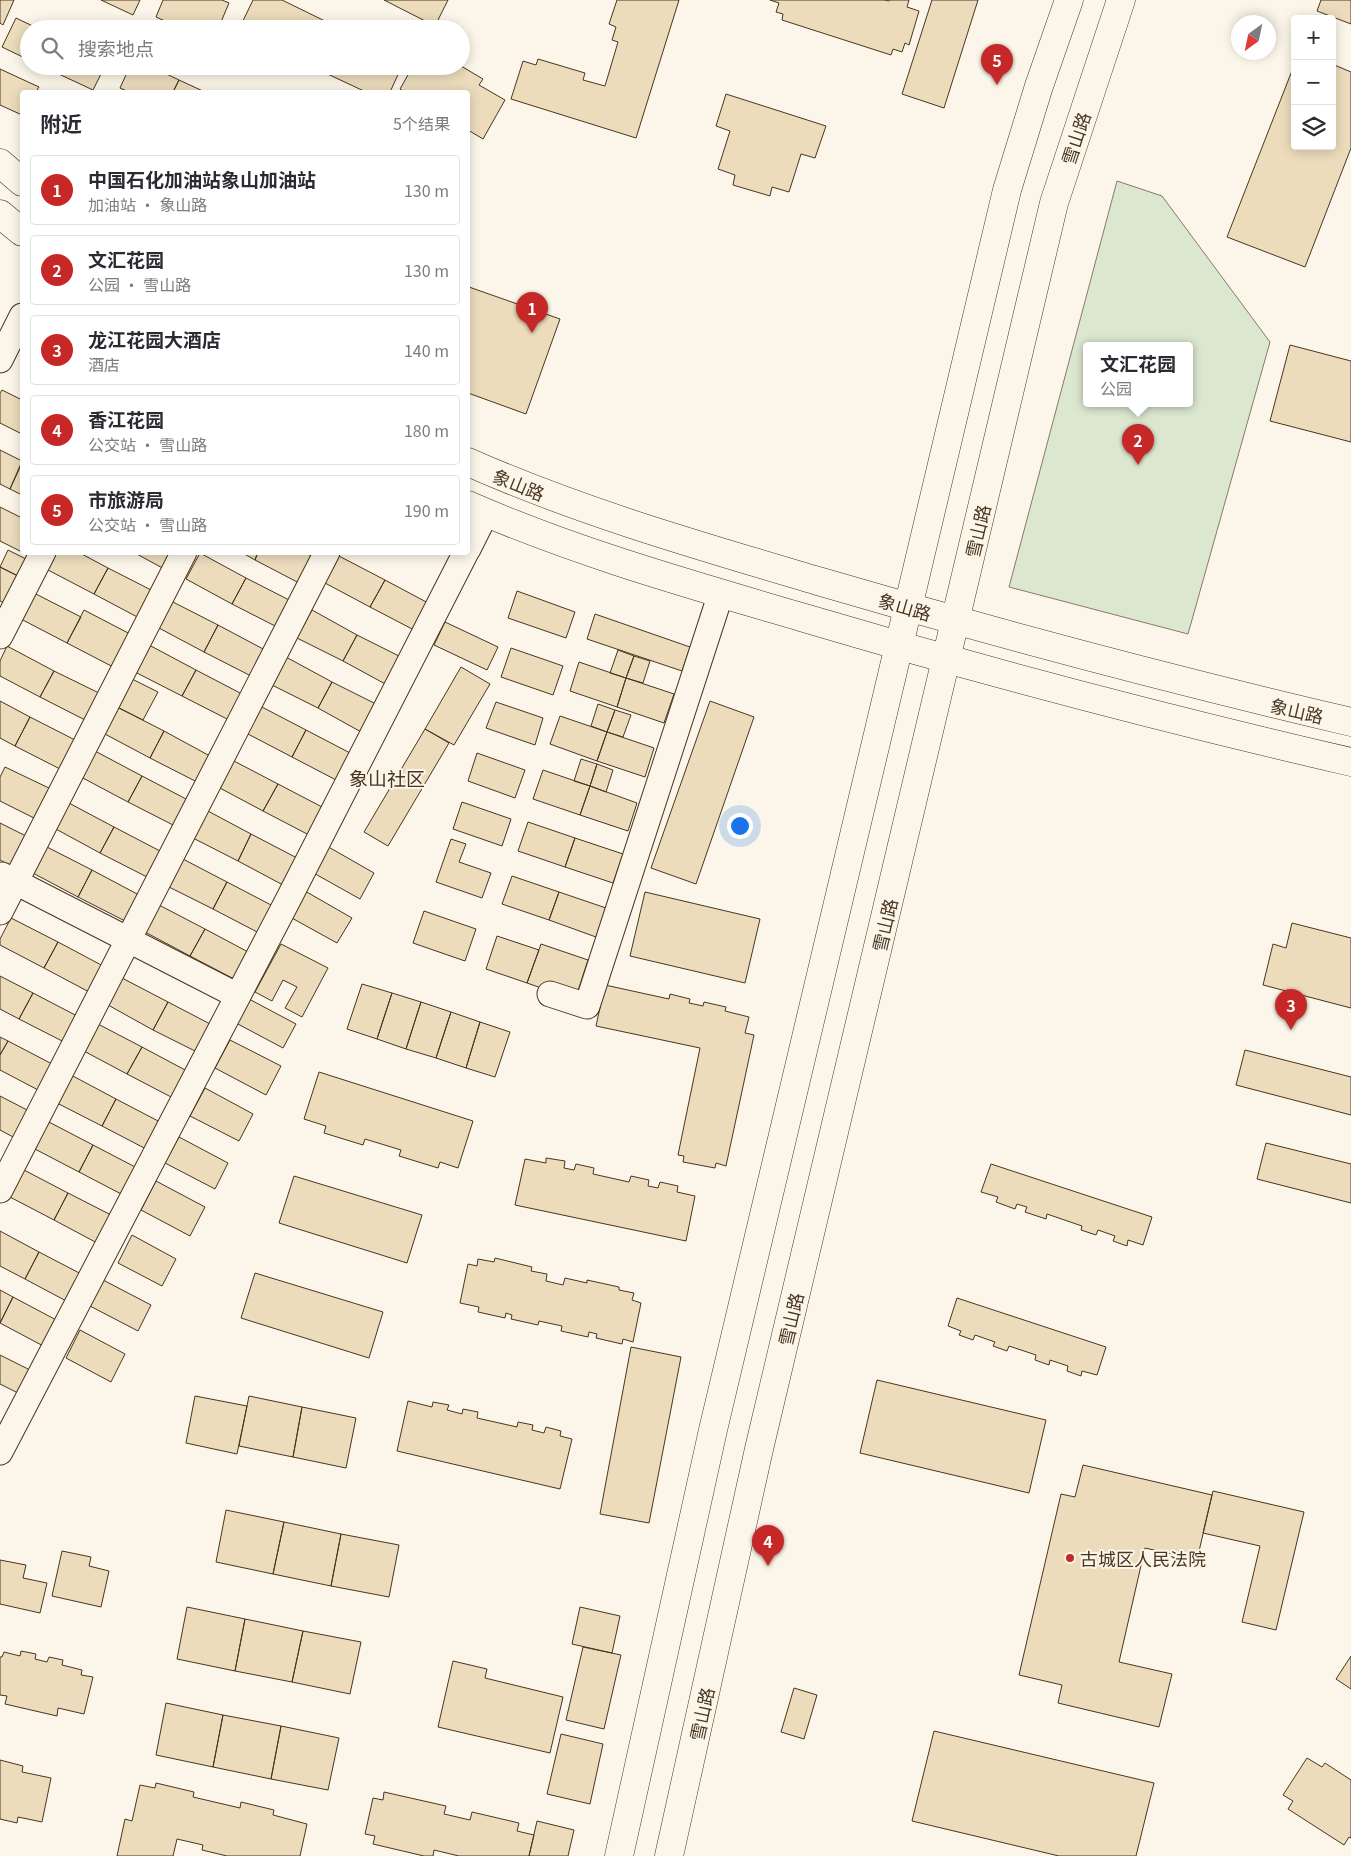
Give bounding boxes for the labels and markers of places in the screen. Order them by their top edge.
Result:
pin: 5 [981,44,1013,85]
pin: 1 [516,292,548,333]
pin: 2 [1122,424,1154,465]
pin: 3 [1275,989,1307,1030]
pin: 4 [752,1525,784,1566]
place label: 古城区人民法院 [1080,1545,1206,1571]
marker: 古城区人民法院 [1064,1552,1076,1564]

